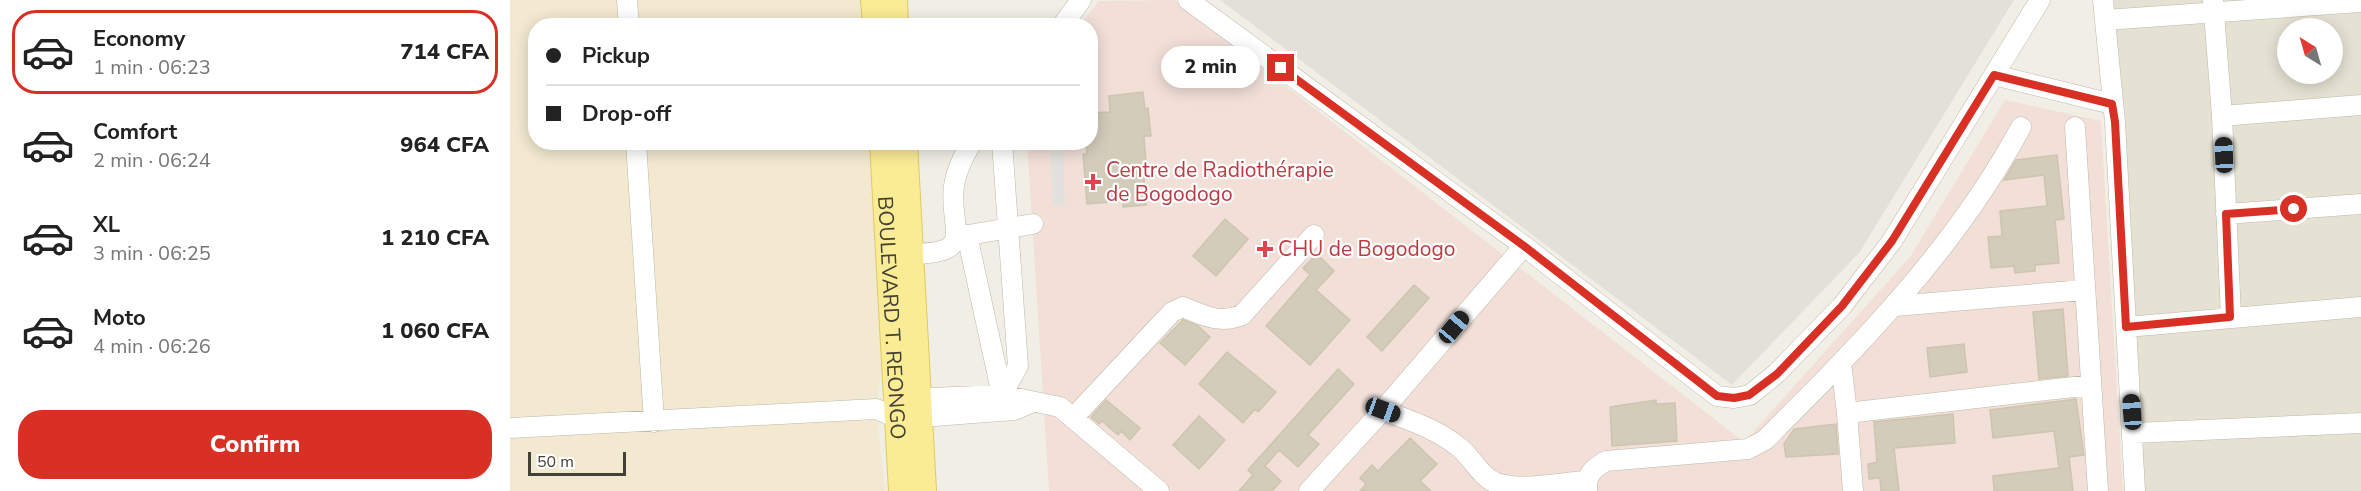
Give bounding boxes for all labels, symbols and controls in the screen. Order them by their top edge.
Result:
north arrow [2277,18,2343,84]
map controls [2277,18,2343,84]
text: Economy [93,24,185,54]
icon: car [21,25,75,79]
text: 714 CFA [400,37,489,67]
text: Pickup [582,41,650,71]
callout: 2 min [1161,47,1260,89]
text: 2 min [1184,53,1237,80]
text: 1 min · 06:23 [93,54,211,81]
route end [1267,54,1294,81]
text: Drop-off [582,99,671,129]
text: Comfort [93,117,177,147]
icon: car [21,118,75,172]
text: 964 CFA [400,130,489,160]
car [2214,137,2234,173]
text: 2 min · 06:24 [93,147,211,174]
place label: Centre de Radiothérapie de Bogodogo [1106,156,1334,208]
marker: Centre de Radiothérapie de Bogodogo [1084,173,1102,191]
street label: BOULEVARD T. REONGO [871,195,912,440]
route start [2280,195,2307,222]
text: XL [93,210,120,240]
icon: car [21,211,75,265]
text: 1 210 CFA [381,223,489,253]
place label: CHU de Bogodogo [1278,235,1455,263]
text: 3 min · 06:25 [93,240,211,267]
marker: CHU de Bogodogo [1256,240,1274,258]
text: Moto [93,303,146,333]
icon: car [21,304,75,358]
car [1436,307,1472,347]
text: 1 060 CFA [381,316,489,346]
text: 4 min · 06:26 [93,333,211,360]
car [2122,393,2142,431]
car [1363,395,1403,425]
button: Confirm [18,410,492,479]
scale bar [528,449,626,476]
text: 50 m [537,451,574,473]

